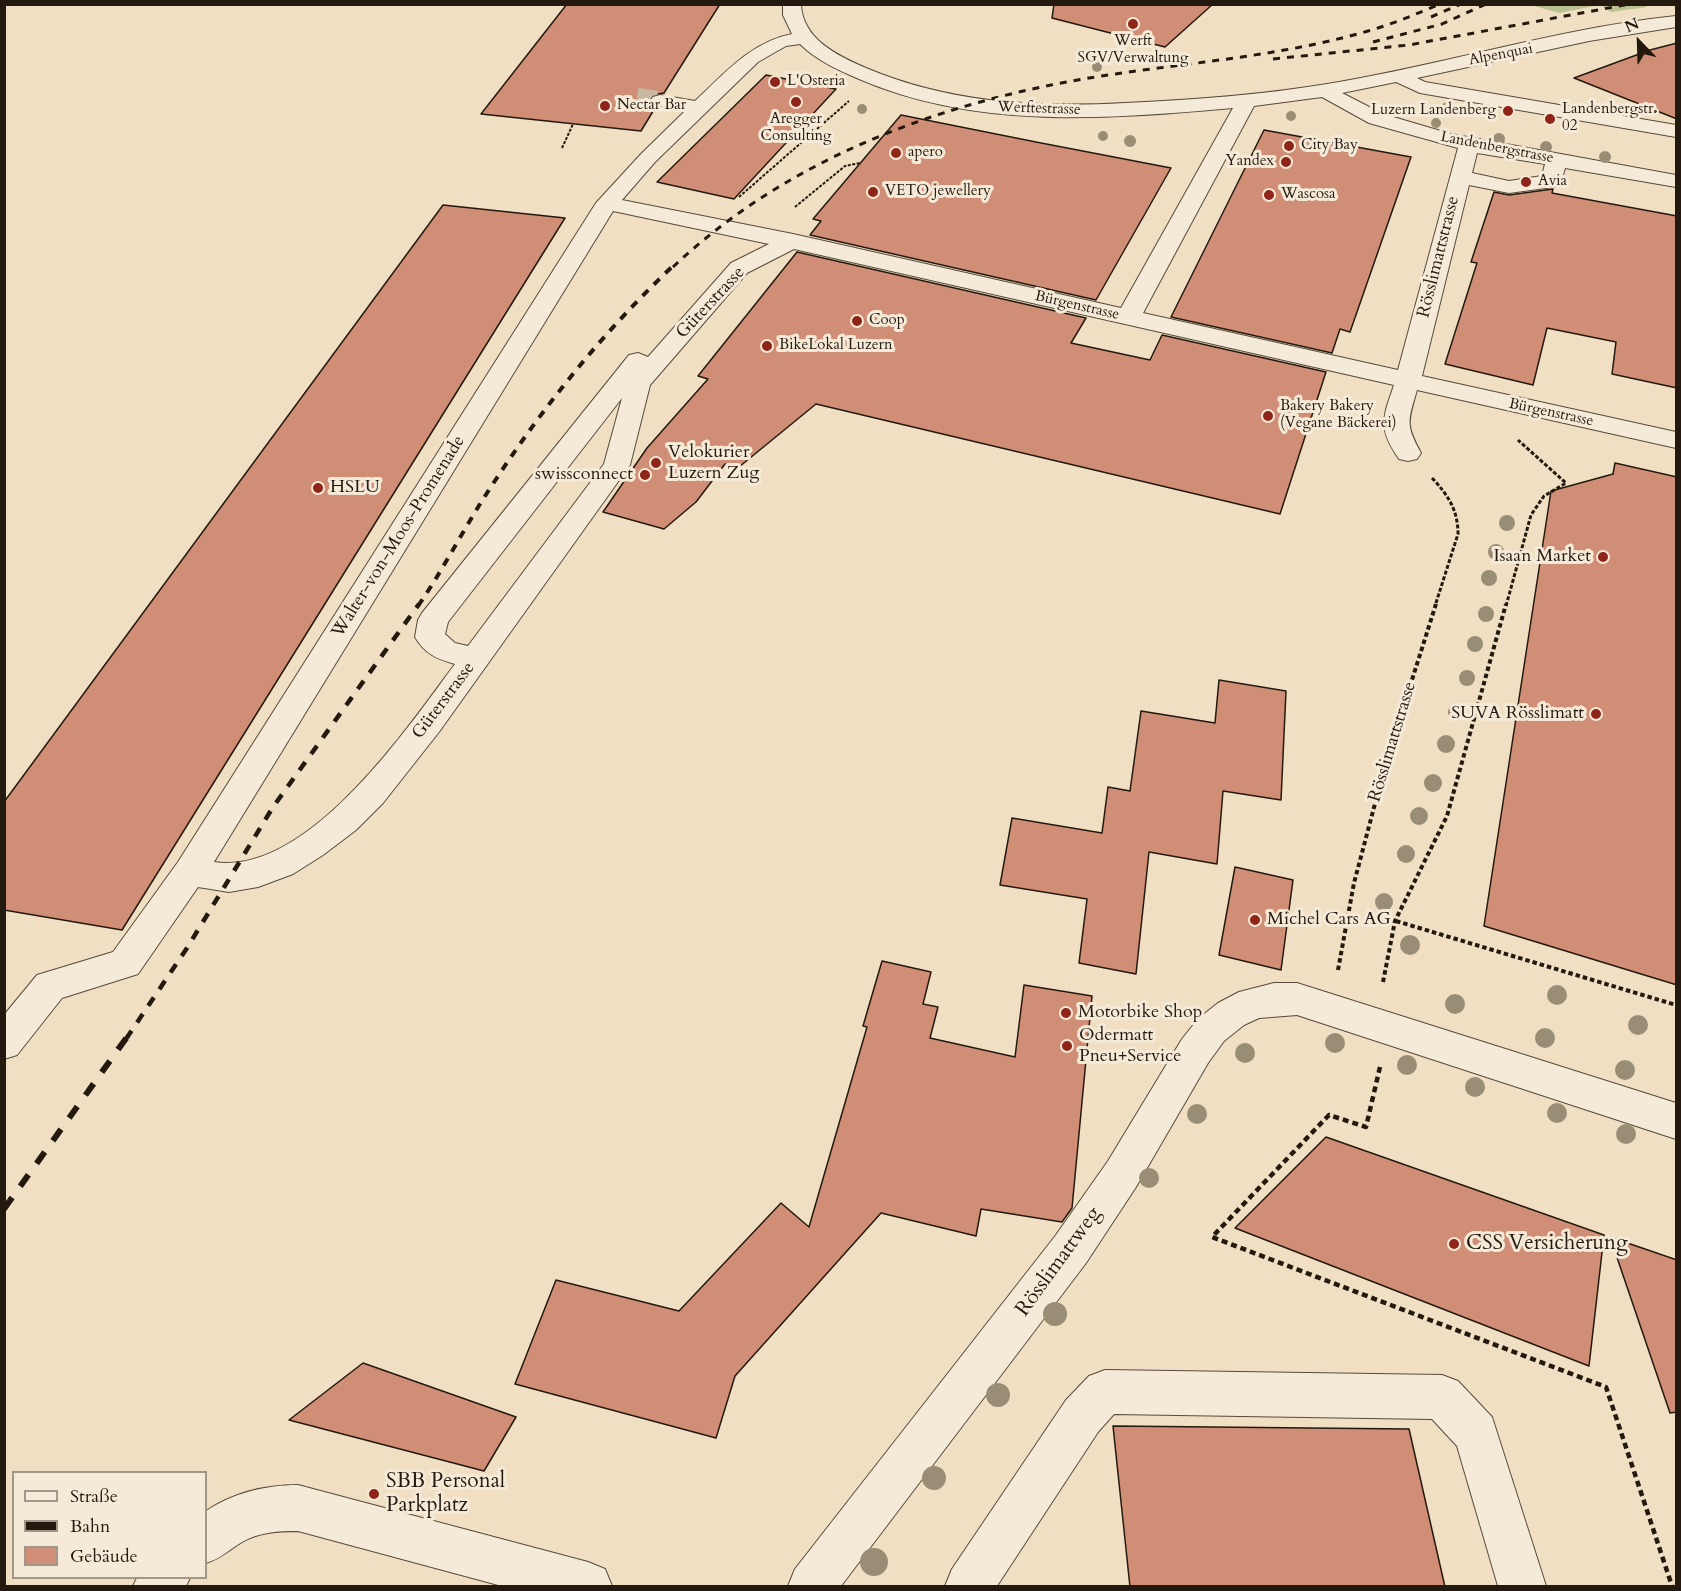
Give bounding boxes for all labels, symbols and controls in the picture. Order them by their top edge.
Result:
north arrow [1609,12,1669,72]
text: N [1621,13,1643,38]
marker: Werft SGV/Verwaltung [1126,17,1140,31]
place label: Werft SGV/Verwaltung [1078,33,1188,68]
street label: Alpenquai [1467,40,1535,70]
place label: L'Osteria [787,73,845,91]
marker: L'Osteria [768,75,782,89]
marker: Aregger Consulting [789,95,803,109]
place label: Nectar Bar [617,97,686,115]
marker: Nectar Bar [598,99,612,113]
street label: Werftestrasse [997,99,1081,119]
place label: Landenbergstr. 02 [1562,101,1657,136]
place label: Luzern Landenberg [1371,102,1496,120]
marker: Luzern Landenberg [1501,104,1515,118]
place label: Aregger Consulting [760,111,832,146]
marker: Landenbergstr. 02 [1543,112,1557,126]
street label: Landenbergstrasse [1439,128,1555,168]
place label: City Bay [1301,137,1358,155]
marker: City Bay [1282,139,1296,153]
place label: apero [908,144,943,162]
marker: apero [889,146,903,160]
place label: Yandex [1226,153,1274,171]
marker: Yandex [1279,155,1293,169]
place label: Avia [1538,173,1567,191]
marker: Avia [1519,175,1533,189]
place label: VETO jewellery [885,183,991,201]
marker: VETO jewellery [866,185,880,199]
place label: Wascosa [1281,186,1336,204]
marker: Wascosa [1262,188,1276,202]
street label: Rösslimattstrasse [1413,194,1465,320]
street label: Güterstrasse [672,262,750,344]
street label: Bürgenstrasse [1033,288,1121,324]
place label: Coop [869,312,905,330]
marker: Coop [850,314,864,328]
place label: BikeLokal Luzern [779,337,893,355]
marker: BikeLokal Luzern [760,339,774,353]
street label: Bürgenstrasse [1507,395,1595,431]
place label: Bakery Bakery (Vegane Bäckerei) [1280,398,1397,433]
marker: Bakery Bakery (Vegane Bäckerei) [1261,409,1275,423]
street label: Walter-von-Moos-Promenade [328,432,470,642]
place label: Velokurier Luzern Zug [668,442,759,484]
marker: Velokurier Luzern Zug [649,456,663,470]
place label: swissconnect [535,464,633,486]
marker: swissconnect [638,468,652,482]
place label: HSLU [330,477,380,499]
marker: HSLU [311,481,325,495]
place label: Isaan Market [1493,546,1591,568]
marker: Isaan Market [1596,550,1610,564]
street label: Güterstrasse [408,658,480,744]
street label: Rösslimattstrasse [1364,679,1422,805]
place label: SUVA Rösslimatt [1451,703,1584,725]
marker: SUVA Rösslimatt [1589,707,1603,721]
place label: Michel Cars AG [1267,909,1391,931]
marker: Michel Cars AG [1248,913,1262,927]
place label: Motorbike Shop [1078,1002,1202,1024]
marker: Motorbike Shop [1059,1006,1073,1020]
place label: Odermatt Pneu+Service [1079,1025,1181,1068]
marker: Odermatt Pneu+Service [1060,1039,1074,1053]
street label: Rösslimattweg [1011,1202,1107,1322]
place label: CSS Versicherung [1466,1231,1628,1257]
marker: CSS Versicherung [1447,1237,1461,1251]
place label: SBB Personal Parkplatz [386,1469,505,1519]
legend [12,1471,207,1579]
text: Straße [70,1484,118,1509]
marker: SBB Personal Parkplatz [367,1487,381,1501]
text: Bahn [70,1514,110,1539]
text: Gebäude [70,1544,138,1569]

